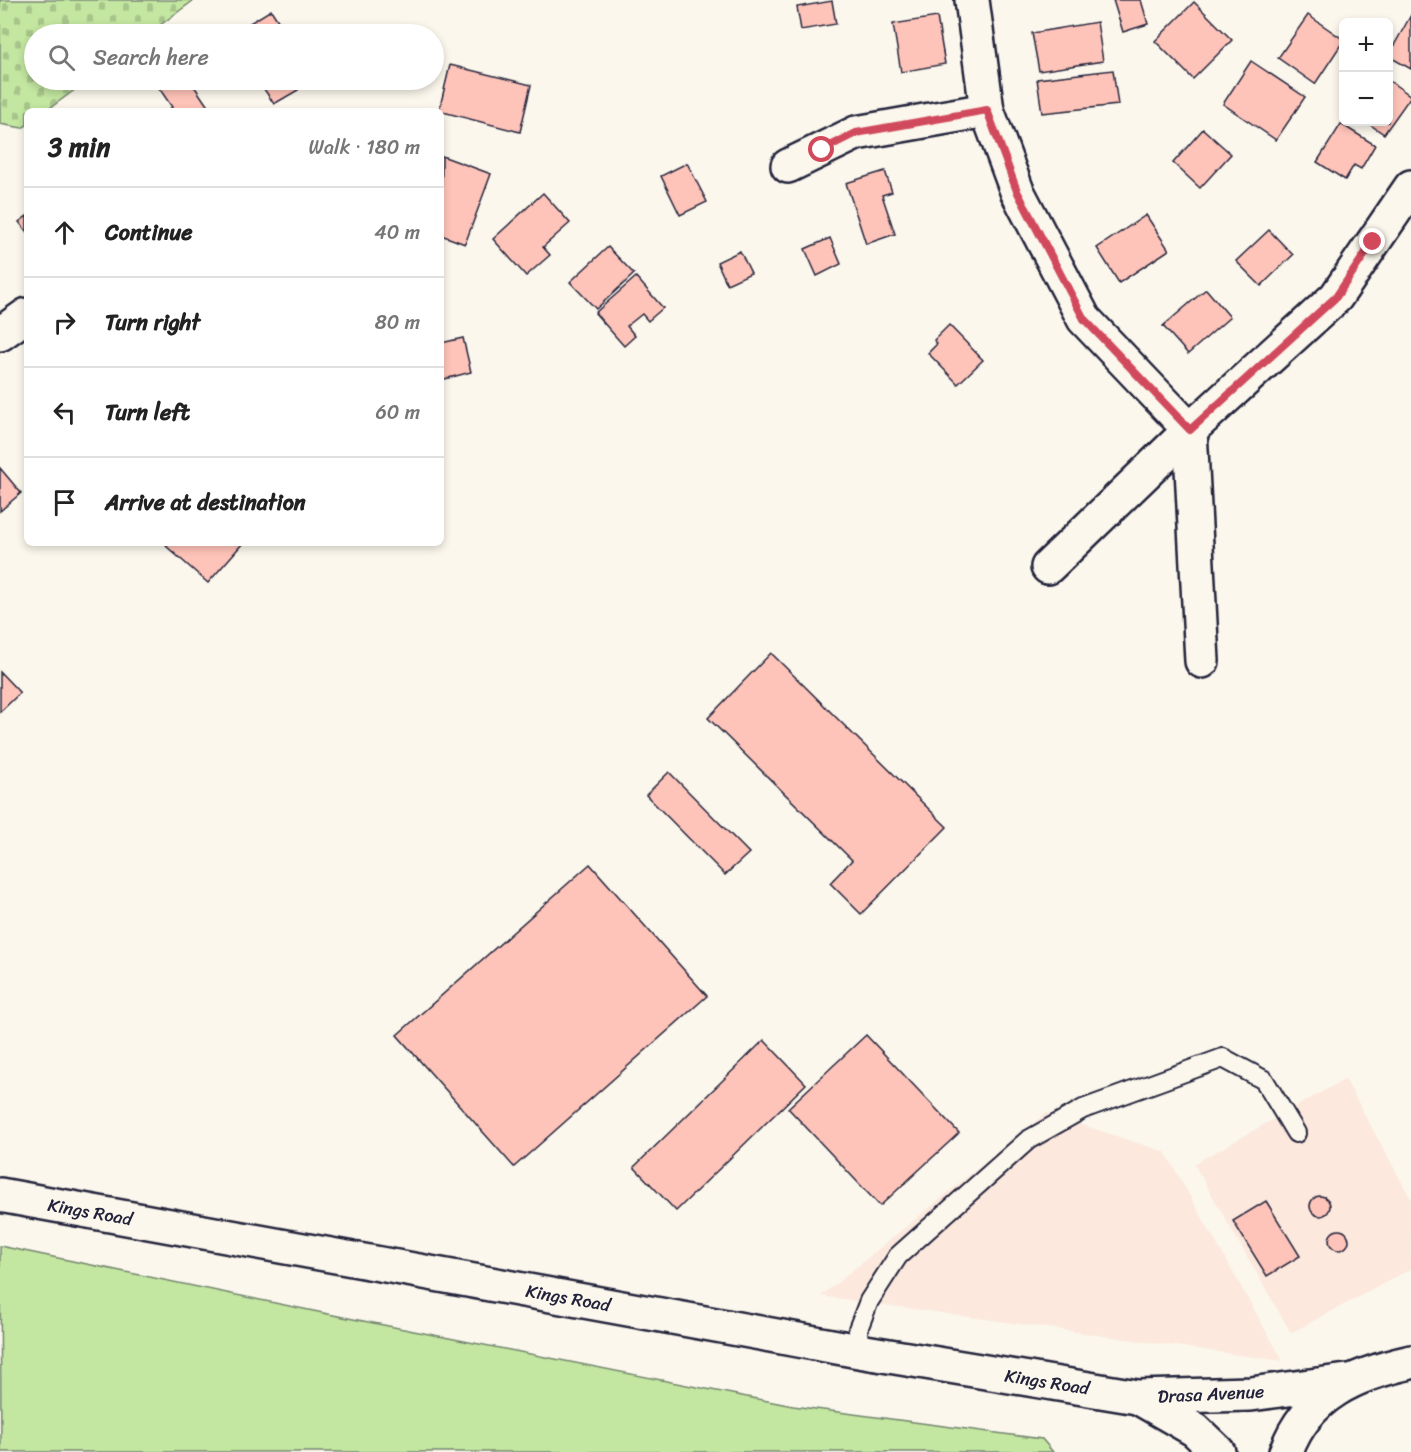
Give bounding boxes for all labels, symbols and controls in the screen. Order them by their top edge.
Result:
map controls [1339,18,1393,126]
button: + [1339,18,1393,72]
search box [24,24,444,90]
text: Search here [93,38,209,77]
icon: search [45,41,78,74]
button: − [1339,72,1393,126]
text: 3 min [48,124,110,170]
text: Walk · 180 m [309,130,420,165]
route start [808,136,834,162]
text: Continue [105,213,193,252]
text: 40 m [374,215,420,250]
icon: ahead [48,216,81,249]
route end [1359,228,1385,254]
text: Turn right [105,303,200,342]
text: 80 m [375,305,420,340]
icon: right [48,306,81,339]
text: Turn left [105,393,190,432]
text: 60 m [375,395,420,430]
icon: left [48,396,81,429]
text: Arrive at destination [105,483,306,522]
icon: arrive [48,486,81,519]
street label: Kings Road [45,1189,136,1235]
street label: Kings Road [523,1275,614,1321]
street label: Kings Road [1002,1360,1093,1405]
street label: Drasa Avenue [1157,1375,1265,1413]

